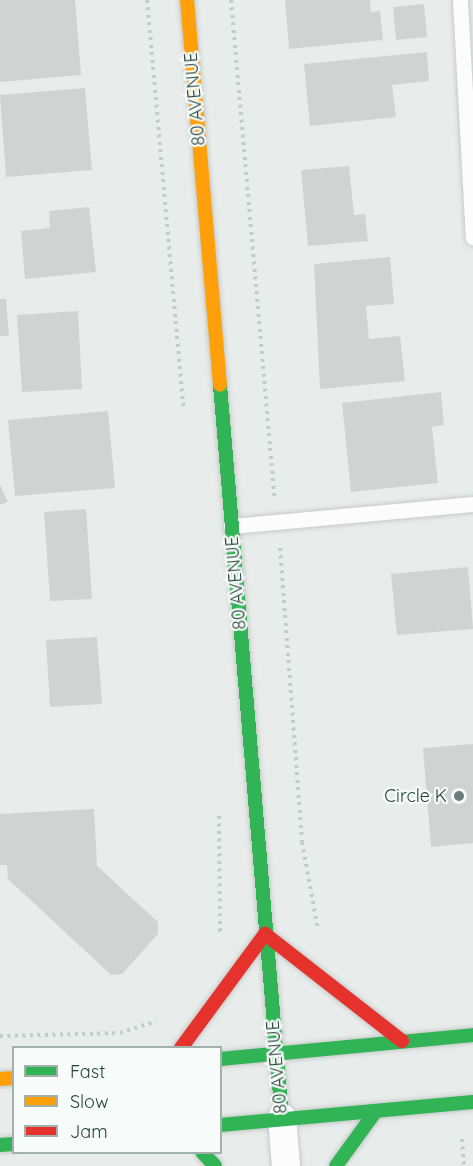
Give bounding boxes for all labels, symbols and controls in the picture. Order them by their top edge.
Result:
street label: 80 AVENUE [180,51,210,147]
street label: 80 AVENUE [221,535,251,631]
place label: Circle K [384,785,447,807]
marker: Circle K [452,789,466,803]
street label: 80 AVENUE [262,1019,292,1115]
legend [12,1046,222,1154]
text: Fast [70,1060,105,1083]
text: Slow [70,1090,108,1113]
text: Jam [70,1120,108,1143]

